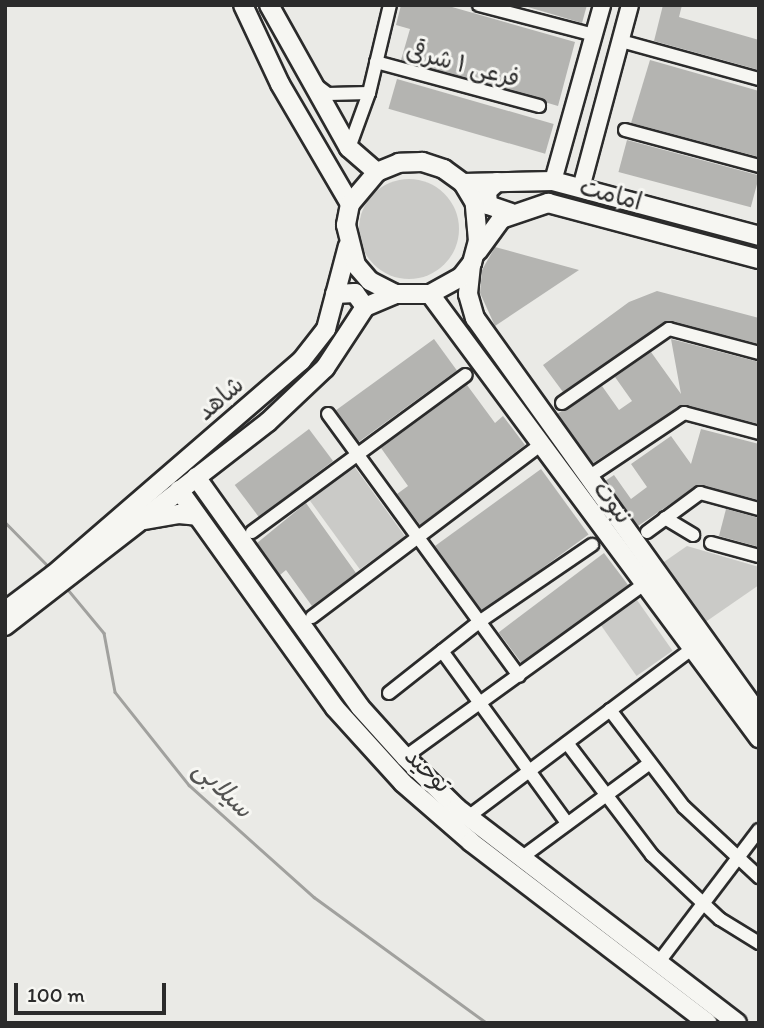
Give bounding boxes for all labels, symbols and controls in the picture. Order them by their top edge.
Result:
street label: فرعی ۱ شرقی [403,35,523,93]
street label: امامت [577,172,645,216]
street label: شاهد [191,370,249,426]
street label: نبوت [588,475,638,529]
street label: توحید [399,741,457,799]
water label: سیلابی [187,754,259,824]
scale bar [18,968,170,1012]
text: 100 m [27,982,85,1007]

